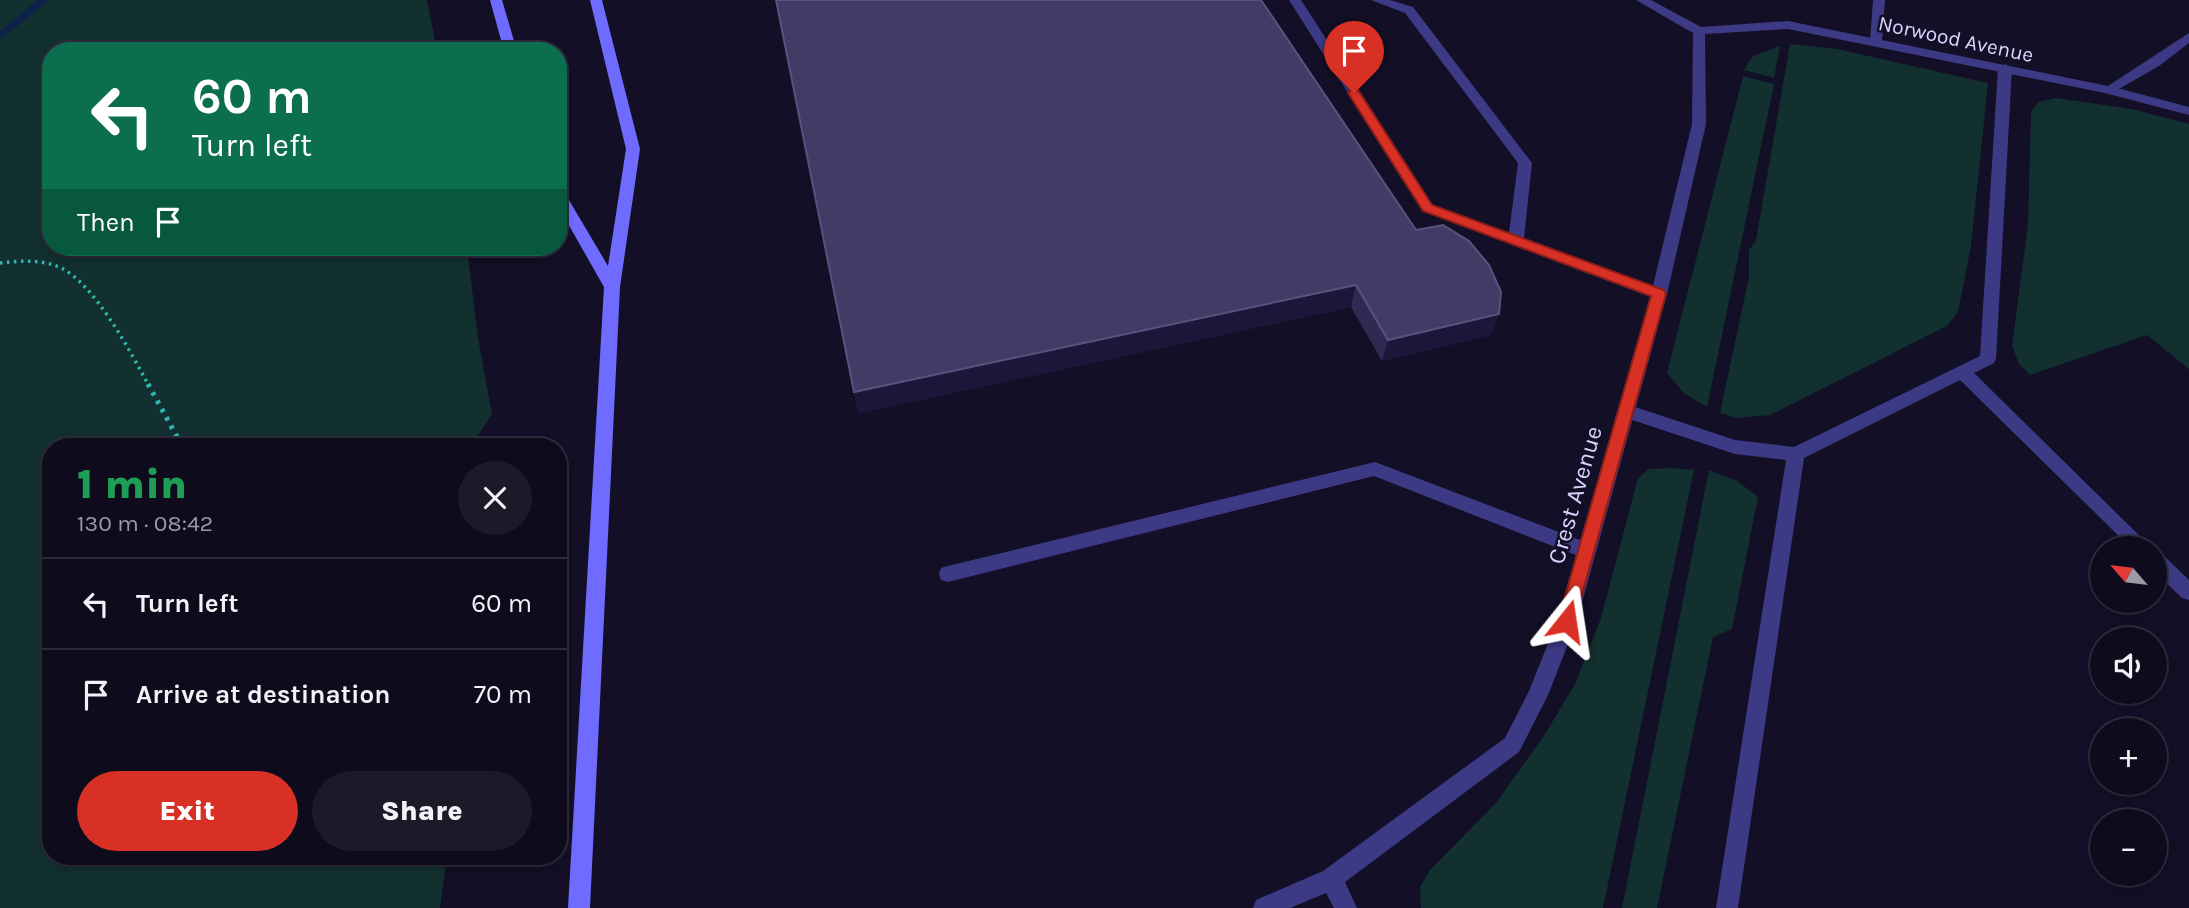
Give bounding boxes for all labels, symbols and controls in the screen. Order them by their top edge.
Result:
street label: Norwood Avenue [1876,11,2036,67]
pin [1324,21,1384,93]
icon: arrive [1335,32,1373,70]
text: 60 m [192,68,312,125]
icon: left [77,70,168,161]
text: Turn left [192,127,312,164]
icon: arrive [149,203,187,241]
text: Then [77,207,135,238]
street label: Crest Avenue [1542,423,1608,567]
text: 1 min [77,459,187,509]
button: close [458,461,532,535]
text: 130 m · 08:42 [77,510,213,537]
north arrow [2090,536,2166,612]
map controls [2090,536,2167,886]
position arrow [1530,584,1604,658]
icon: left [77,585,115,623]
text: Turn left [136,588,238,619]
text: 60 m [471,588,532,619]
button: sound [2090,627,2167,704]
icon: arrive [77,676,115,714]
text: Arrive at destination [136,679,390,710]
text: 70 m [474,679,532,710]
button: + [2090,718,2167,795]
button: Exit [77,771,298,851]
button: Share [312,771,532,851]
button: − [2090,809,2167,886]

